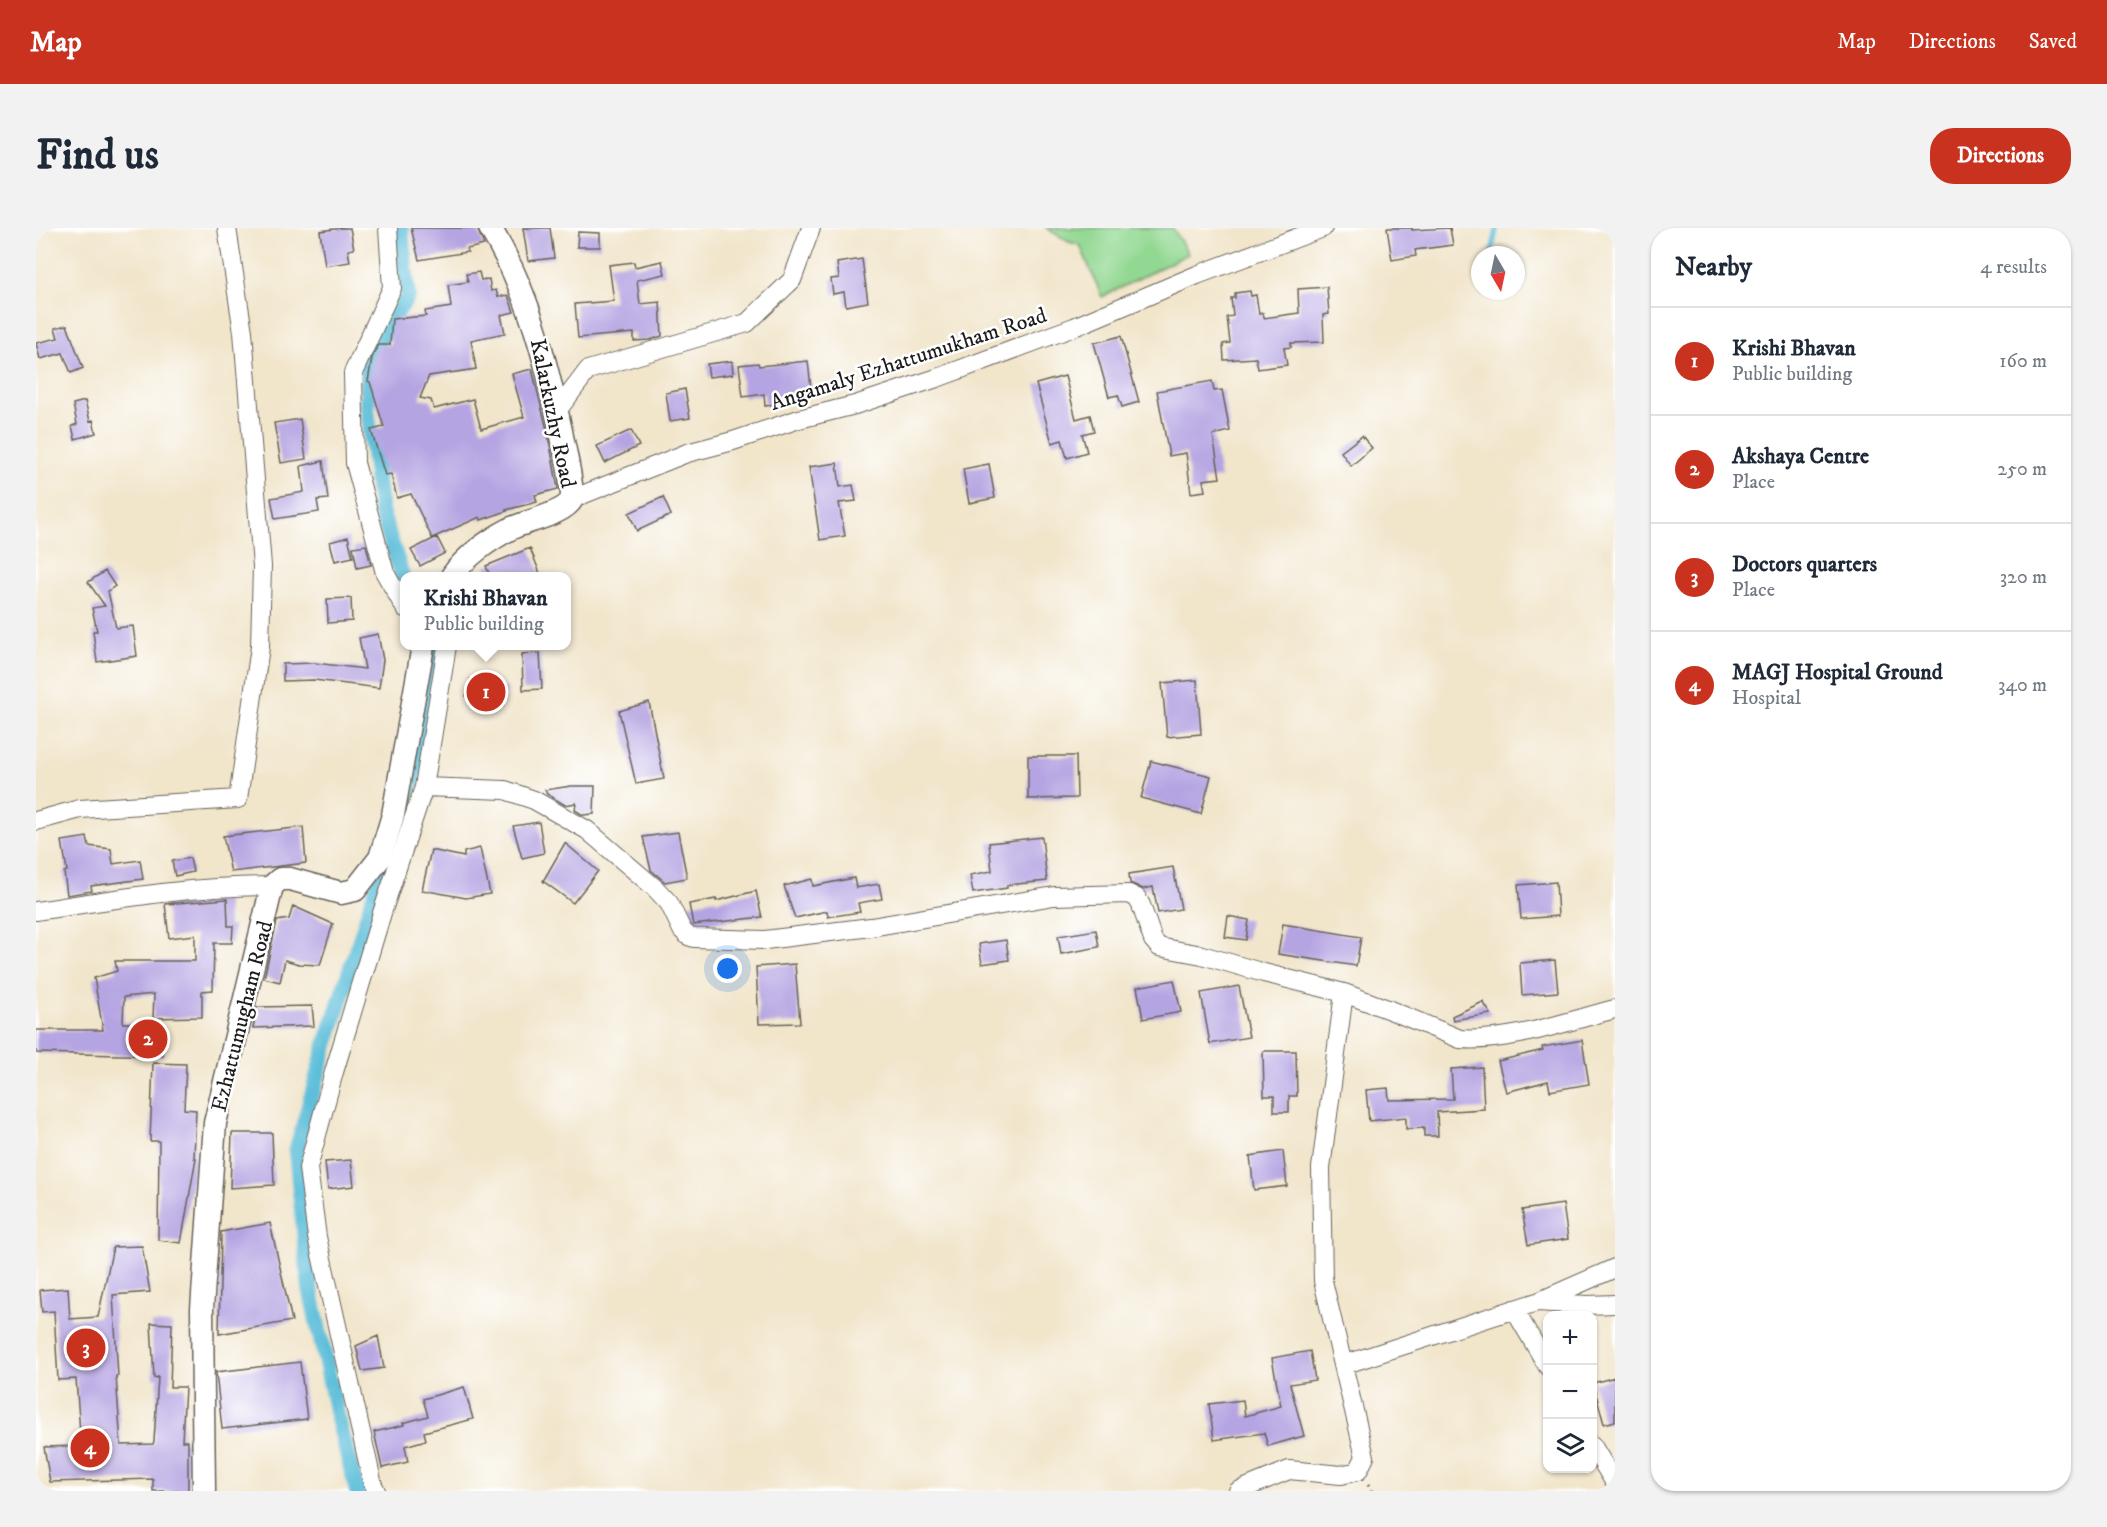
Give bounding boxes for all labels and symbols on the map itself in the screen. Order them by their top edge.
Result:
north arrow [1471,246,1525,300]
street label: Angamaly Ezhattumukham Road [767,302,1050,417]
street label: Kalarkuzhy Road [524,336,582,490]
pin: 1 [466,670,506,714]
street label: Ezhattumugham Road [206,918,279,1115]
your location [713,954,742,983]
pin: 2 [128,1016,168,1062]
pin: 3 [67,1326,106,1370]
pin: 4 [70,1426,110,1470]

